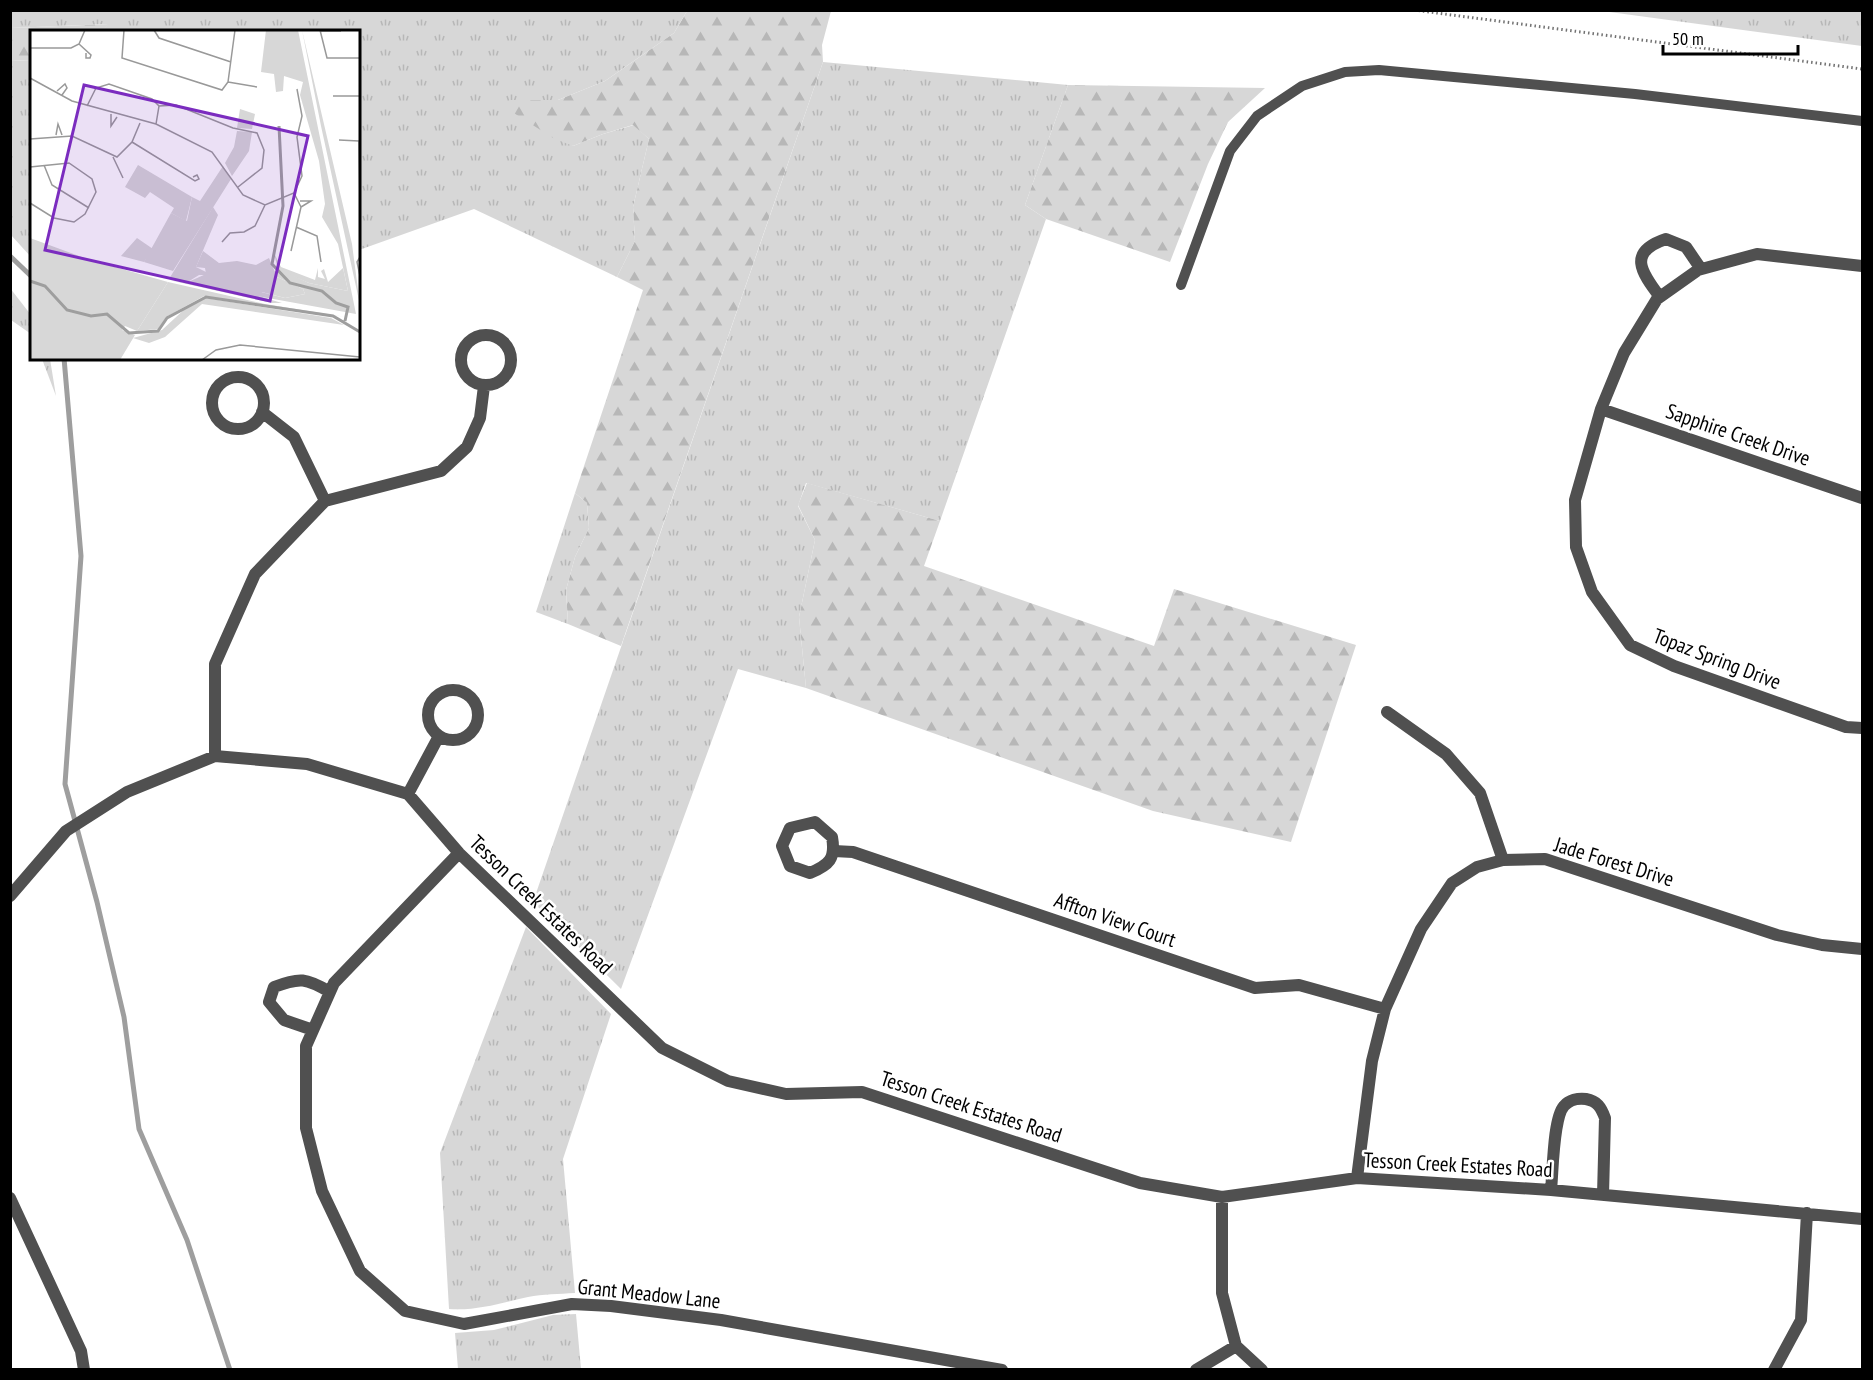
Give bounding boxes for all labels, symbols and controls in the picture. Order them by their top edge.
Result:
scale bar [1663,18,1798,56]
text: 50 m [1672,27,1704,50]
inset map [30,30,360,360]
street label: Sapphire Creek Drive [1662,397,1814,472]
street label: Topaz Spring Drive [1649,622,1785,695]
street label: Tesson Creek Estates Road [464,829,619,980]
street label: Jade Forest Drive [1550,830,1677,892]
street label: Affton View Court [1051,886,1180,953]
street label: Tesson Creek Estates Road [877,1064,1065,1149]
street label: Tesson Creek Estates Road [1363,1146,1553,1183]
street label: Grant Meadow Lane [576,1273,722,1314]

